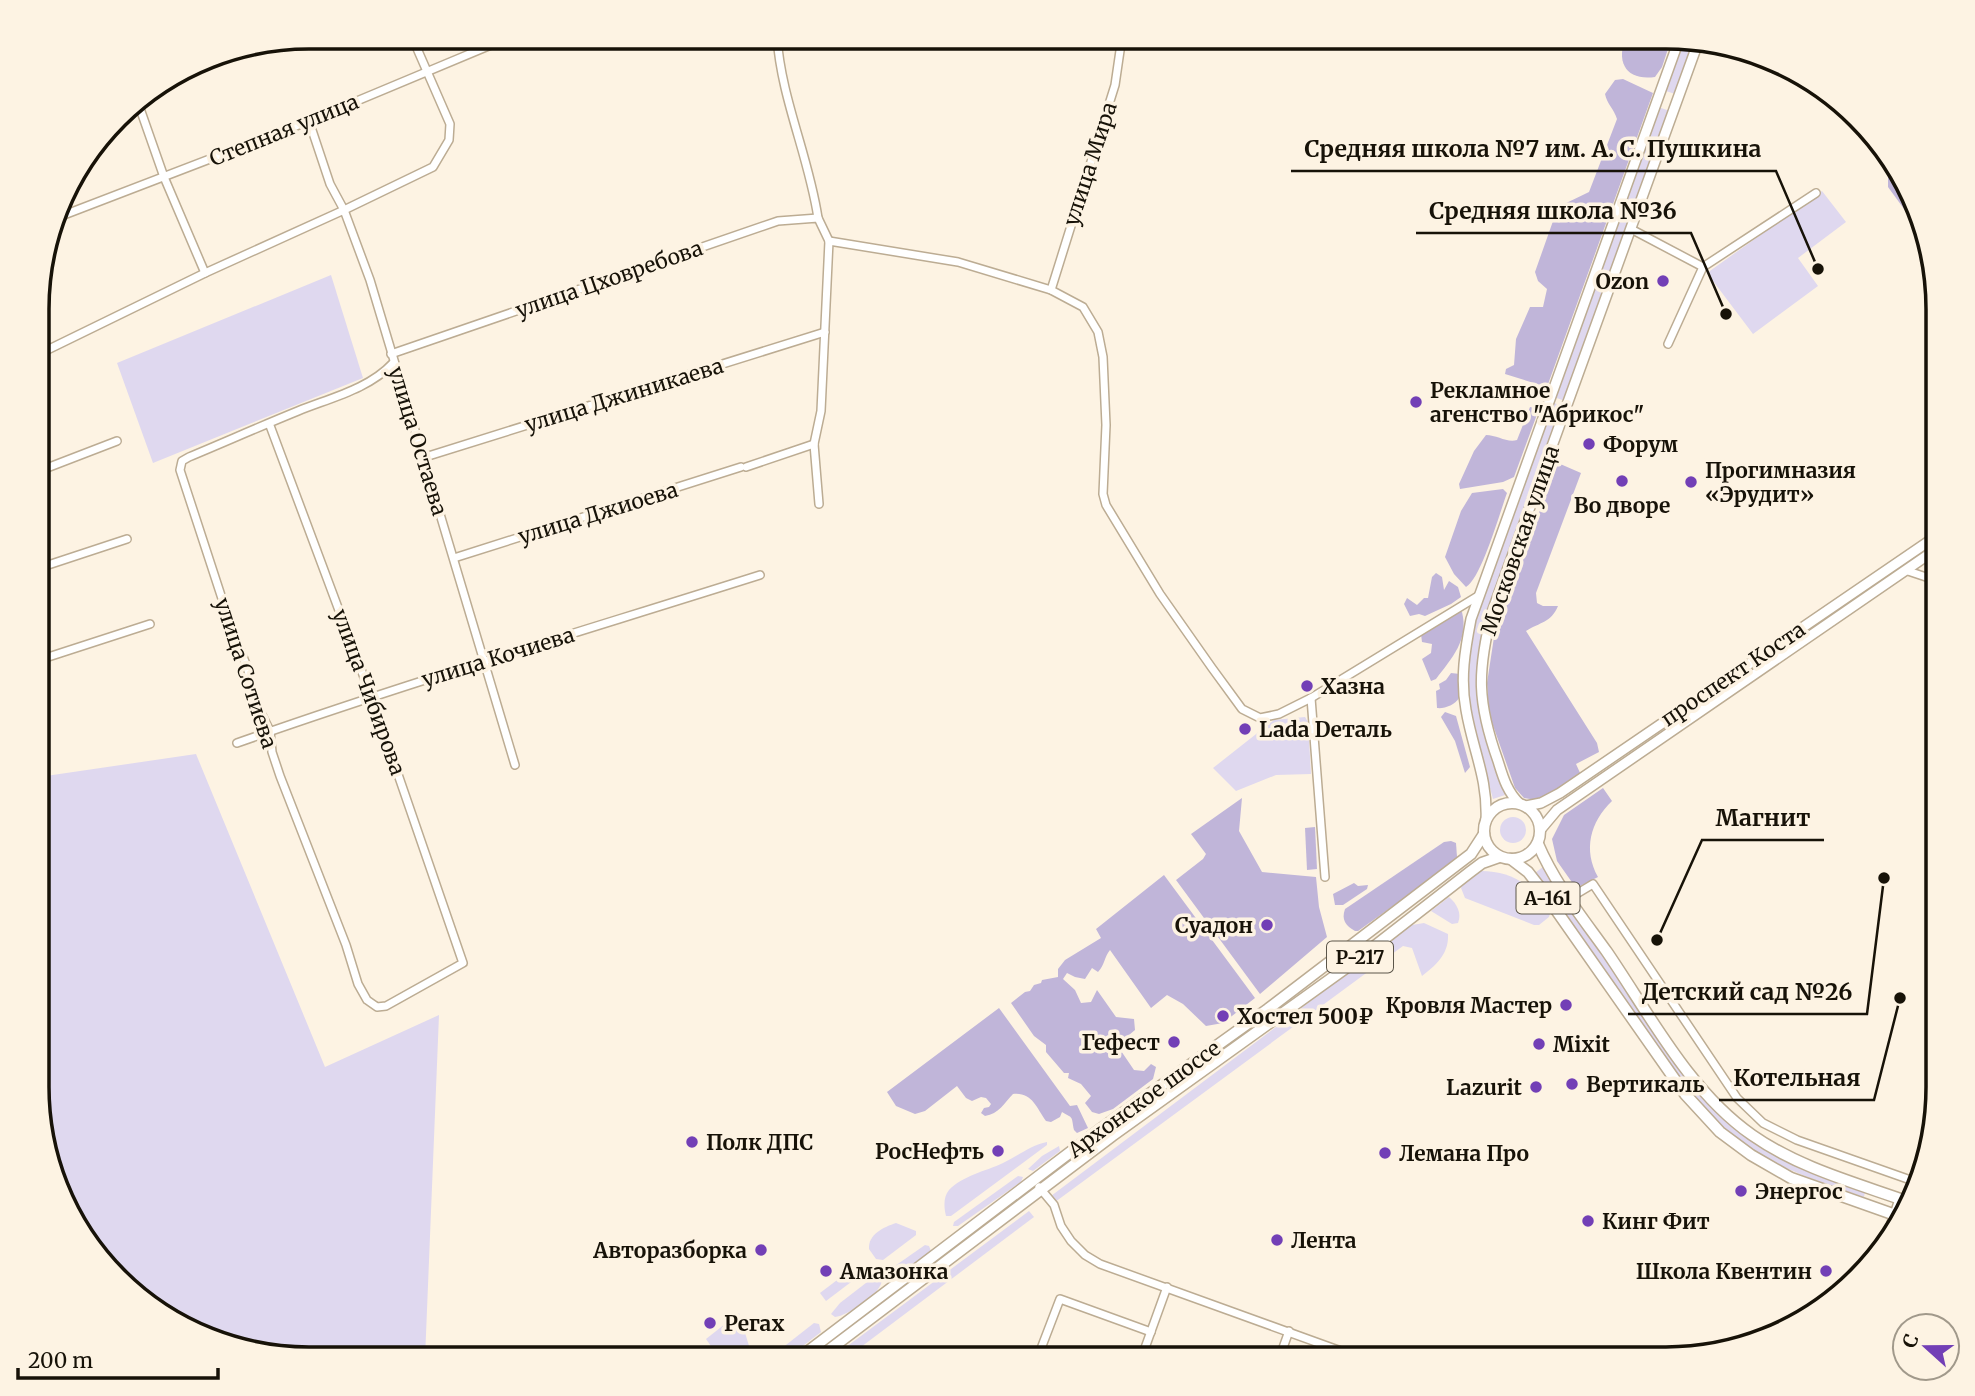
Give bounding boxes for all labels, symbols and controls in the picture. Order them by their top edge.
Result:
street label: Степная улица [205,88,363,172]
street label: улица Мира [1057,99,1123,229]
callout: Средняя школа №7 им. А. С. Пушкина [1291,127,1776,171]
text: Средняя школа №7 им. А. С. Пушкина [1305,134,1762,163]
callout: Средняя школа №36 [1416,189,1691,233]
text: Средняя школа №36 [1429,196,1677,225]
street label: улица Цховребова [512,234,706,324]
place label: Ozon [1595,268,1649,295]
marker: Ozon [1655,273,1671,289]
street label: улица Джиникаева [521,352,727,438]
street label: улица Остаева [383,363,453,519]
place label: Рекламное агенство "Абрикос" [1430,377,1644,428]
marker: Рекламное агенство "Абрикос" [1408,394,1424,410]
place label: Форум [1603,431,1679,458]
marker: Форум [1581,436,1597,452]
street label: Московская улица [1475,442,1565,638]
place label: Прогимназия «Эрудит» [1705,457,1856,508]
marker: Во дворе [1614,473,1630,489]
marker: Прогимназия «Эрудит» [1683,474,1699,490]
street label: улица Джиоева [515,476,681,550]
place label: Во дворе [1574,492,1670,519]
street label: улица Сотиева [209,594,283,752]
street label: улица Чибирова [326,605,412,779]
street label: проспект Коста [1656,616,1810,732]
street label: улица Кочиева [418,621,578,693]
place label: Хазна [1321,673,1385,700]
marker: Хазна [1299,678,1315,694]
place label: Lada Dеталь [1259,716,1392,743]
marker: Lada Dеталь [1237,721,1253,737]
callout: Магнит [1702,796,1824,840]
text: Магнит [1716,803,1810,832]
road number: А-161 [1516,882,1580,914]
place label: Суадон [1175,912,1253,939]
marker: Суадон [1259,917,1275,933]
road number: Р-217 [1327,942,1393,973]
callout: Детский сад №26 [1628,970,1867,1014]
text: Детский сад №26 [1642,977,1852,1006]
place label: Кровля Мастер [1386,992,1552,1019]
marker: Кровля Мастер [1558,997,1574,1013]
place label: Хостел 500₽ [1237,1003,1373,1030]
marker: Хостел 500₽ [1215,1008,1231,1024]
place label: Гефест [1082,1029,1160,1056]
place label: Mixit [1553,1031,1610,1058]
street label: Архонское шоссе [1061,1034,1226,1164]
marker: Гефест [1166,1034,1182,1050]
marker: Mixit [1531,1036,1547,1052]
callout: Котельная [1719,1056,1874,1100]
text: Котельная [1733,1063,1861,1092]
place label: Вертикаль [1586,1071,1704,1098]
place label: Lazurit [1446,1074,1523,1101]
marker: Вертикаль [1564,1076,1580,1092]
marker: Lazurit [1528,1079,1544,1095]
place label: Полк ДПС [706,1129,813,1156]
marker: Полк ДПС [684,1134,700,1150]
place label: РосНефть [875,1138,984,1165]
place label: Лемана Про [1399,1140,1529,1167]
marker: РосНефть [990,1143,1006,1159]
marker: Лемана Про [1377,1145,1393,1161]
place label: Энергос [1755,1178,1843,1205]
marker: Энергос [1733,1183,1749,1199]
place label: Кинг Фит [1602,1208,1710,1235]
marker: Кинг Фит [1580,1213,1596,1229]
place label: Лента [1291,1227,1357,1254]
marker: Лента [1269,1232,1285,1248]
place label: Авторазборка [592,1237,747,1264]
marker: Авторазборка [753,1242,769,1258]
place label: Амазонка [839,1258,949,1285]
place label: Школа Квентин [1636,1258,1812,1285]
marker: Амазонка [818,1263,834,1279]
marker: Школа Квентин [1818,1263,1834,1279]
place label: Регах [724,1310,784,1337]
north arrow [1891,1312,1961,1382]
marker: Регах [702,1315,718,1331]
text: С [1897,1331,1924,1351]
scale bar [18,1336,217,1380]
text: 200 m [28,1347,93,1374]

